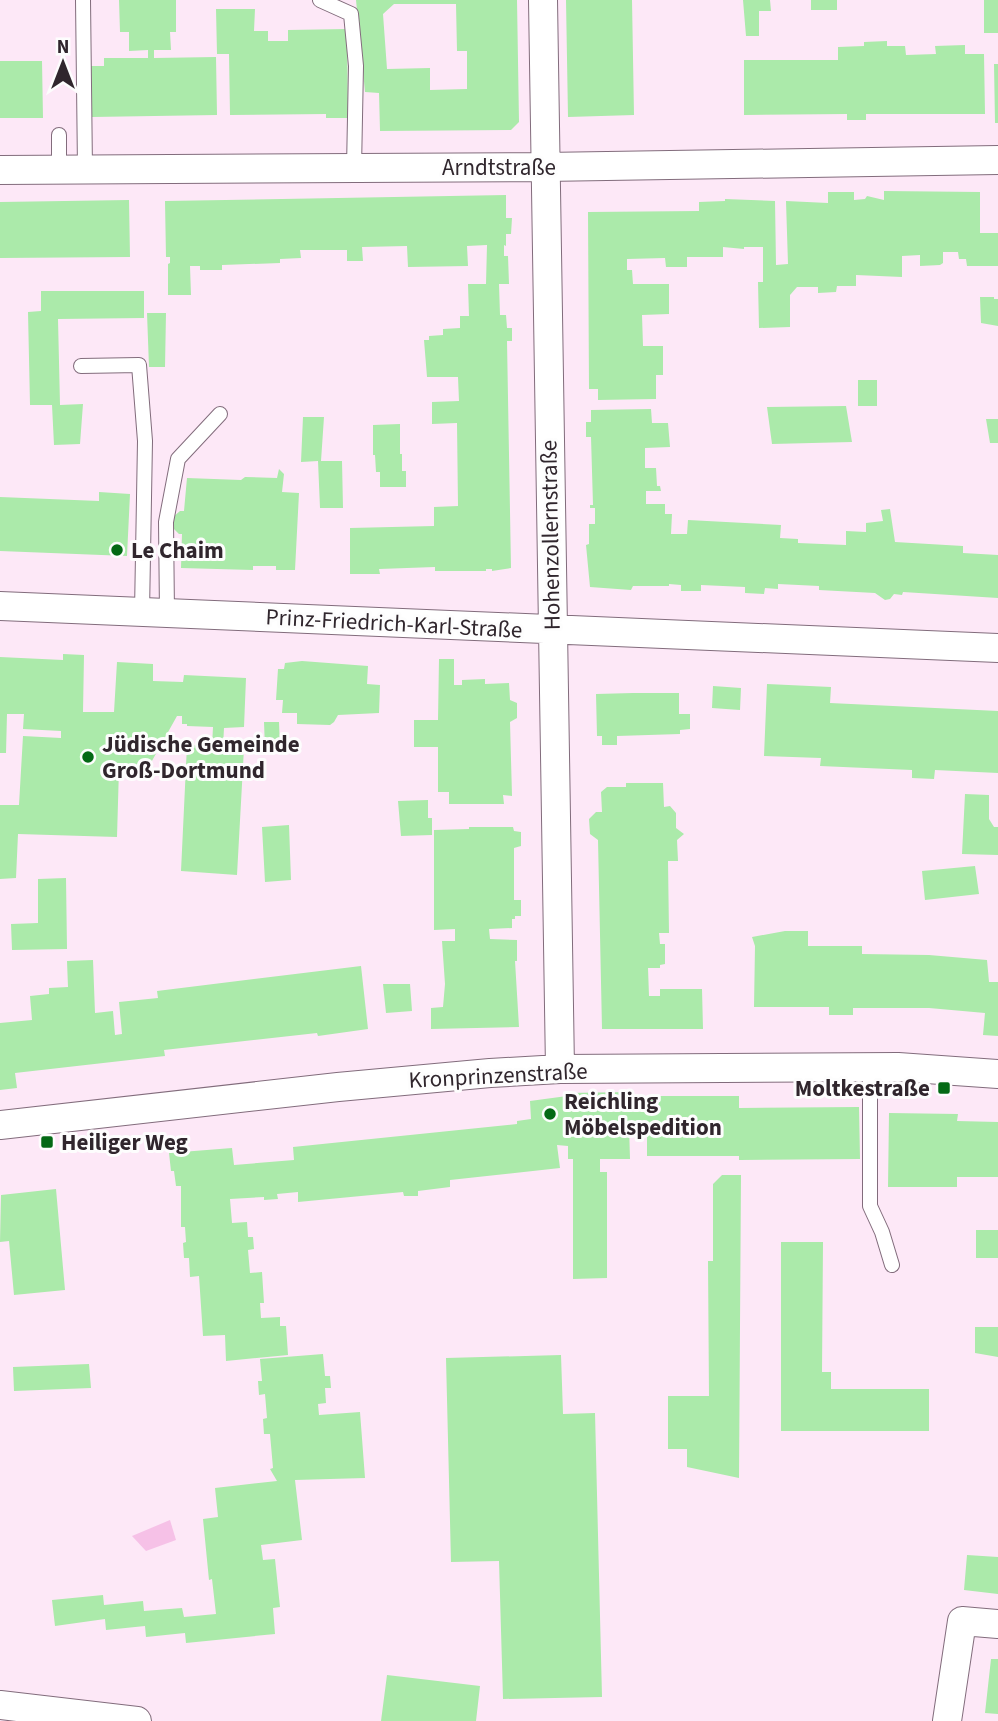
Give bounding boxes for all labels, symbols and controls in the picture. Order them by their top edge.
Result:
north arrow [28,28,98,98]
text: N [57,34,69,61]
street label: Arndtstraße [442,151,556,184]
street label: Hohenzollernstraße [532,440,569,630]
place label: Le Chaim [131,534,224,567]
marker: Le Chaim [109,542,125,558]
street label: Prinz-Friedrich-Karl-Straße [265,600,523,647]
place label: Jüdische Gemeinde Groß-Dortmund [102,728,300,787]
marker: Jüdische Gemeinde Groß-Dortmund [80,749,96,765]
street label: Kronprinzenstraße [408,1054,588,1097]
place label: Moltkestraße [795,1072,930,1105]
marker: Moltkestraße [936,1080,952,1096]
place label: Reichling Möbelspedition [564,1085,722,1144]
marker: Reichling Möbelspedition [542,1106,558,1122]
place label: Heiliger Weg [61,1126,188,1159]
marker: Heiliger Weg [39,1134,55,1150]

